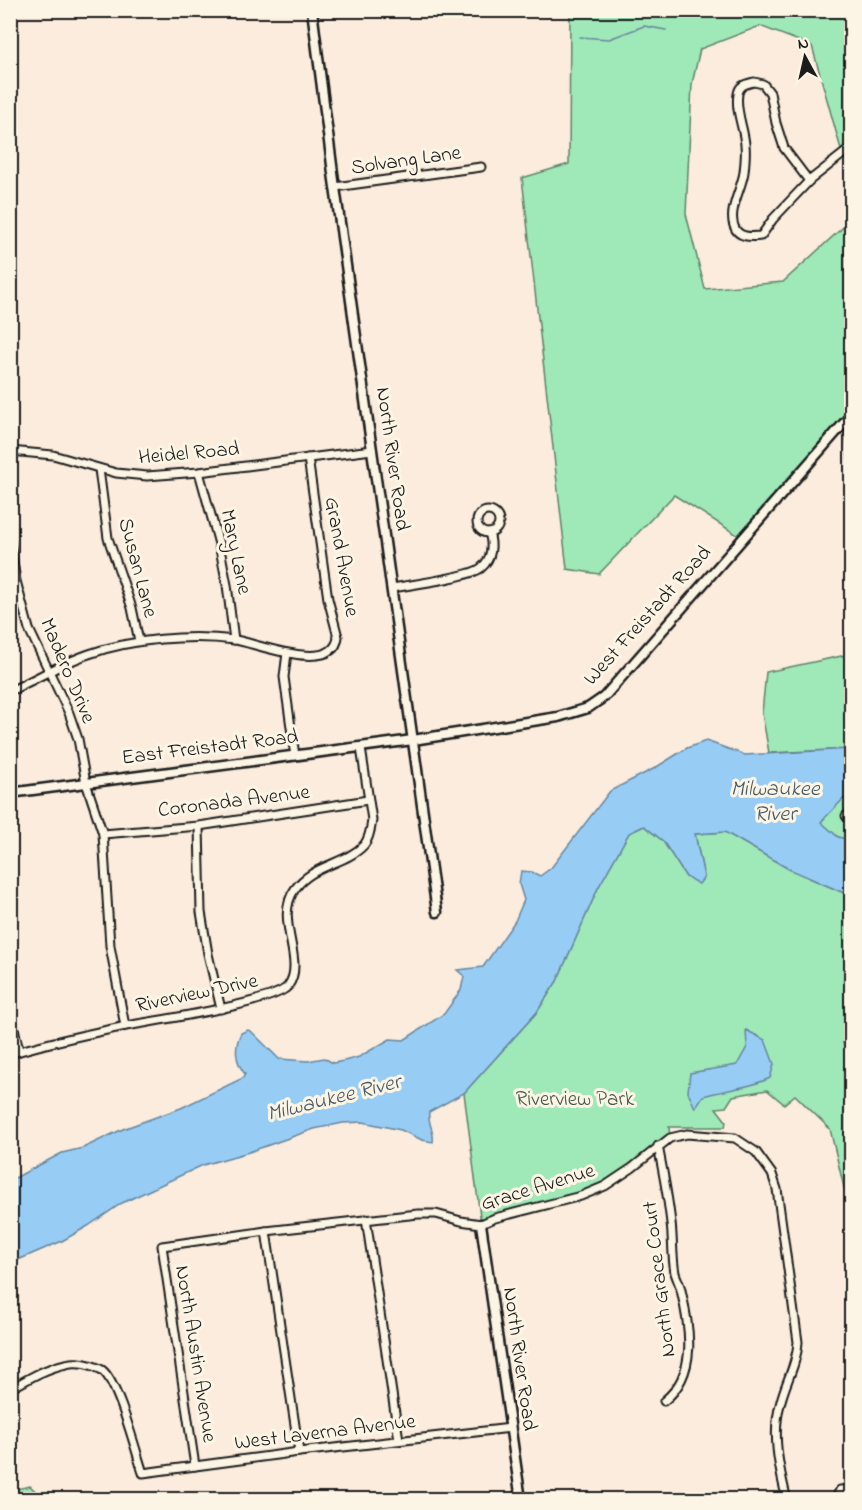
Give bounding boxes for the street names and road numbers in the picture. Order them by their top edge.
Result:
street label: Solvang Lane [349,138,464,186]
street label: North River Road [367,385,417,533]
street label: Heidel Road [137,435,241,473]
street label: Grand Avenue [316,495,366,620]
street label: Mary Lane [209,507,259,598]
street label: Susan Lane [109,515,165,622]
street label: West Freistadt Road [577,539,719,693]
street label: Madero Drive [31,614,103,729]
street label: East Freistadt Road [120,722,300,774]
street label: Coronada Avenue [156,778,312,826]
street label: Riverview Drive [133,966,261,1022]
street label: Grace Avenue [477,1156,599,1220]
street label: North Grace Court [636,1199,684,1359]
street label: North Austin Avenue [166,1263,224,1445]
street label: North River Road [494,1285,544,1433]
street label: West Laverna Avenue [233,1407,418,1459]

